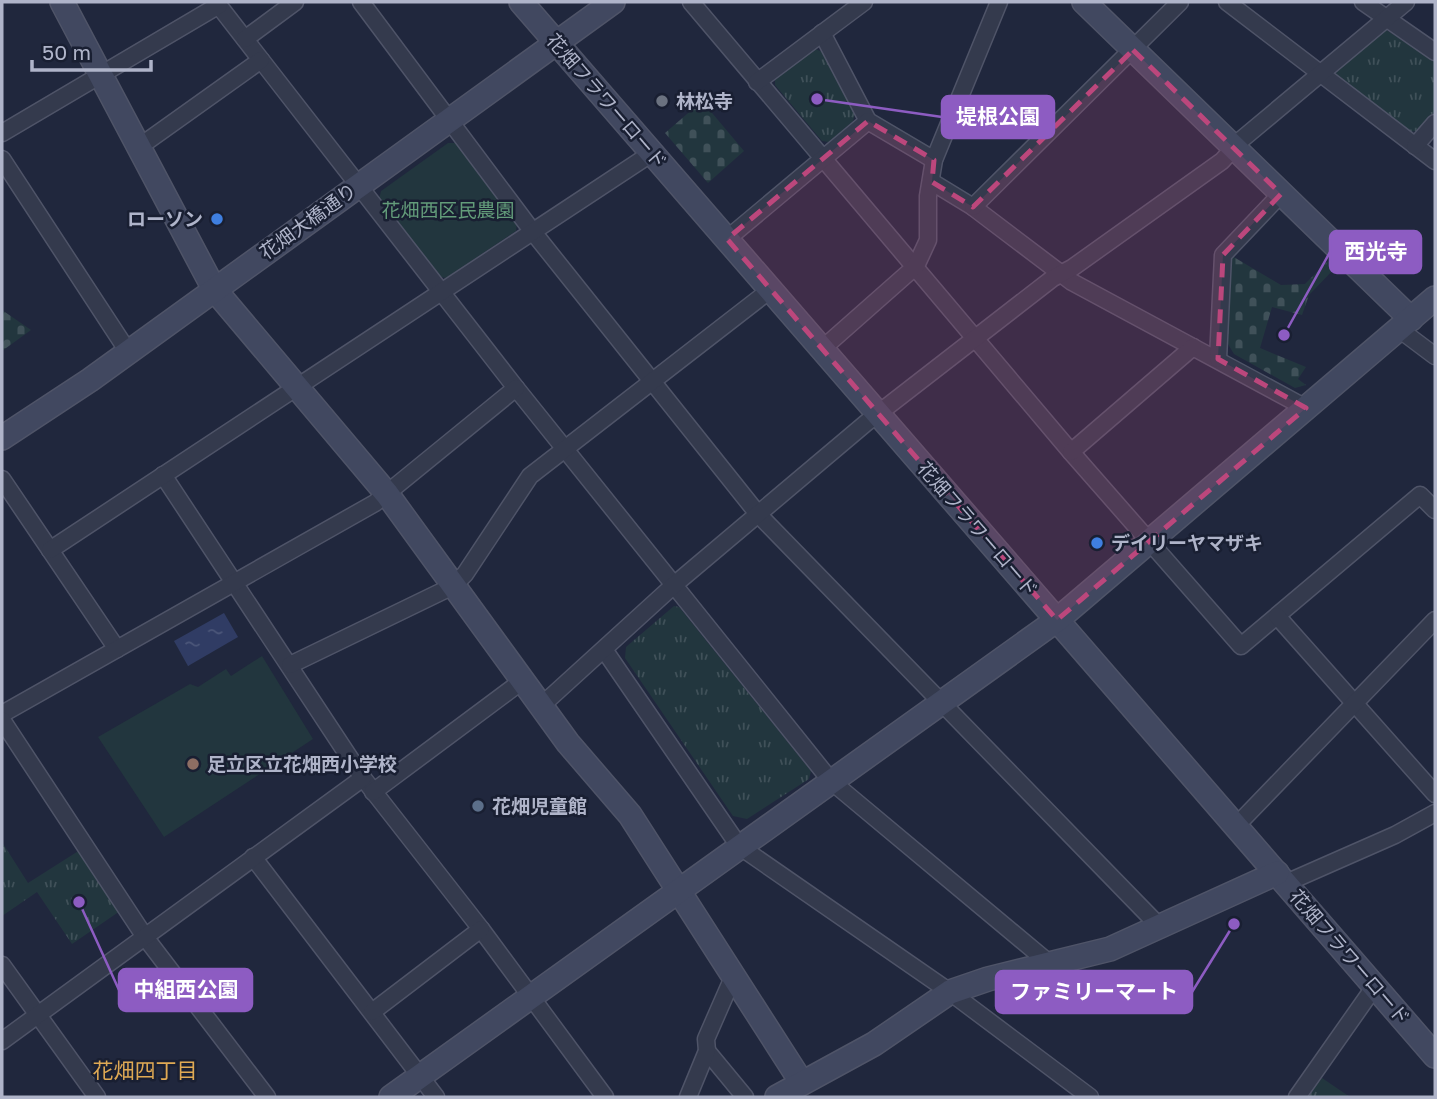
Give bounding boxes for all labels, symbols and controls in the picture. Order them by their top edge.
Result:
scale bar [32,28,150,72]
street label: 花畑フラワーロード [543,29,672,173]
text: 50 m [42,39,91,65]
place label: 林松寺 [676,89,733,112]
marker: 林松寺 [654,93,670,109]
callout: 堤根公園 [942,96,1054,138]
text: 堤根公園 [956,103,1040,129]
street label: 花畑大橋通り [255,178,361,263]
park label: 花畑西区民農園 [381,198,515,221]
place label: ローソン [127,207,203,230]
marker: ローソン [209,211,225,227]
callout: 西光寺 [1330,231,1421,273]
text: 西光寺 [1345,238,1408,264]
street label: 花畑フラワーロード [914,457,1043,601]
place label: デイリーヤマザキ [1111,531,1263,554]
marker: デイリーヤマザキ [1089,535,1105,551]
place label: 足立区立花畑西小学校 [207,752,397,775]
marker: 足立区立花畑西小学校 [185,756,201,772]
place label: 花畑児童館 [492,794,587,817]
marker: 花畑児童館 [470,798,486,814]
street label: 花畑フラワーロード [1286,885,1415,1029]
callout: 中組西公園 [119,969,252,1011]
callout: ファミリーマート [996,971,1192,1013]
text: 中組西公園 [134,976,239,1002]
text: ファミリーマート [1010,978,1178,1004]
district label: 花畑四丁目 [93,1057,198,1083]

